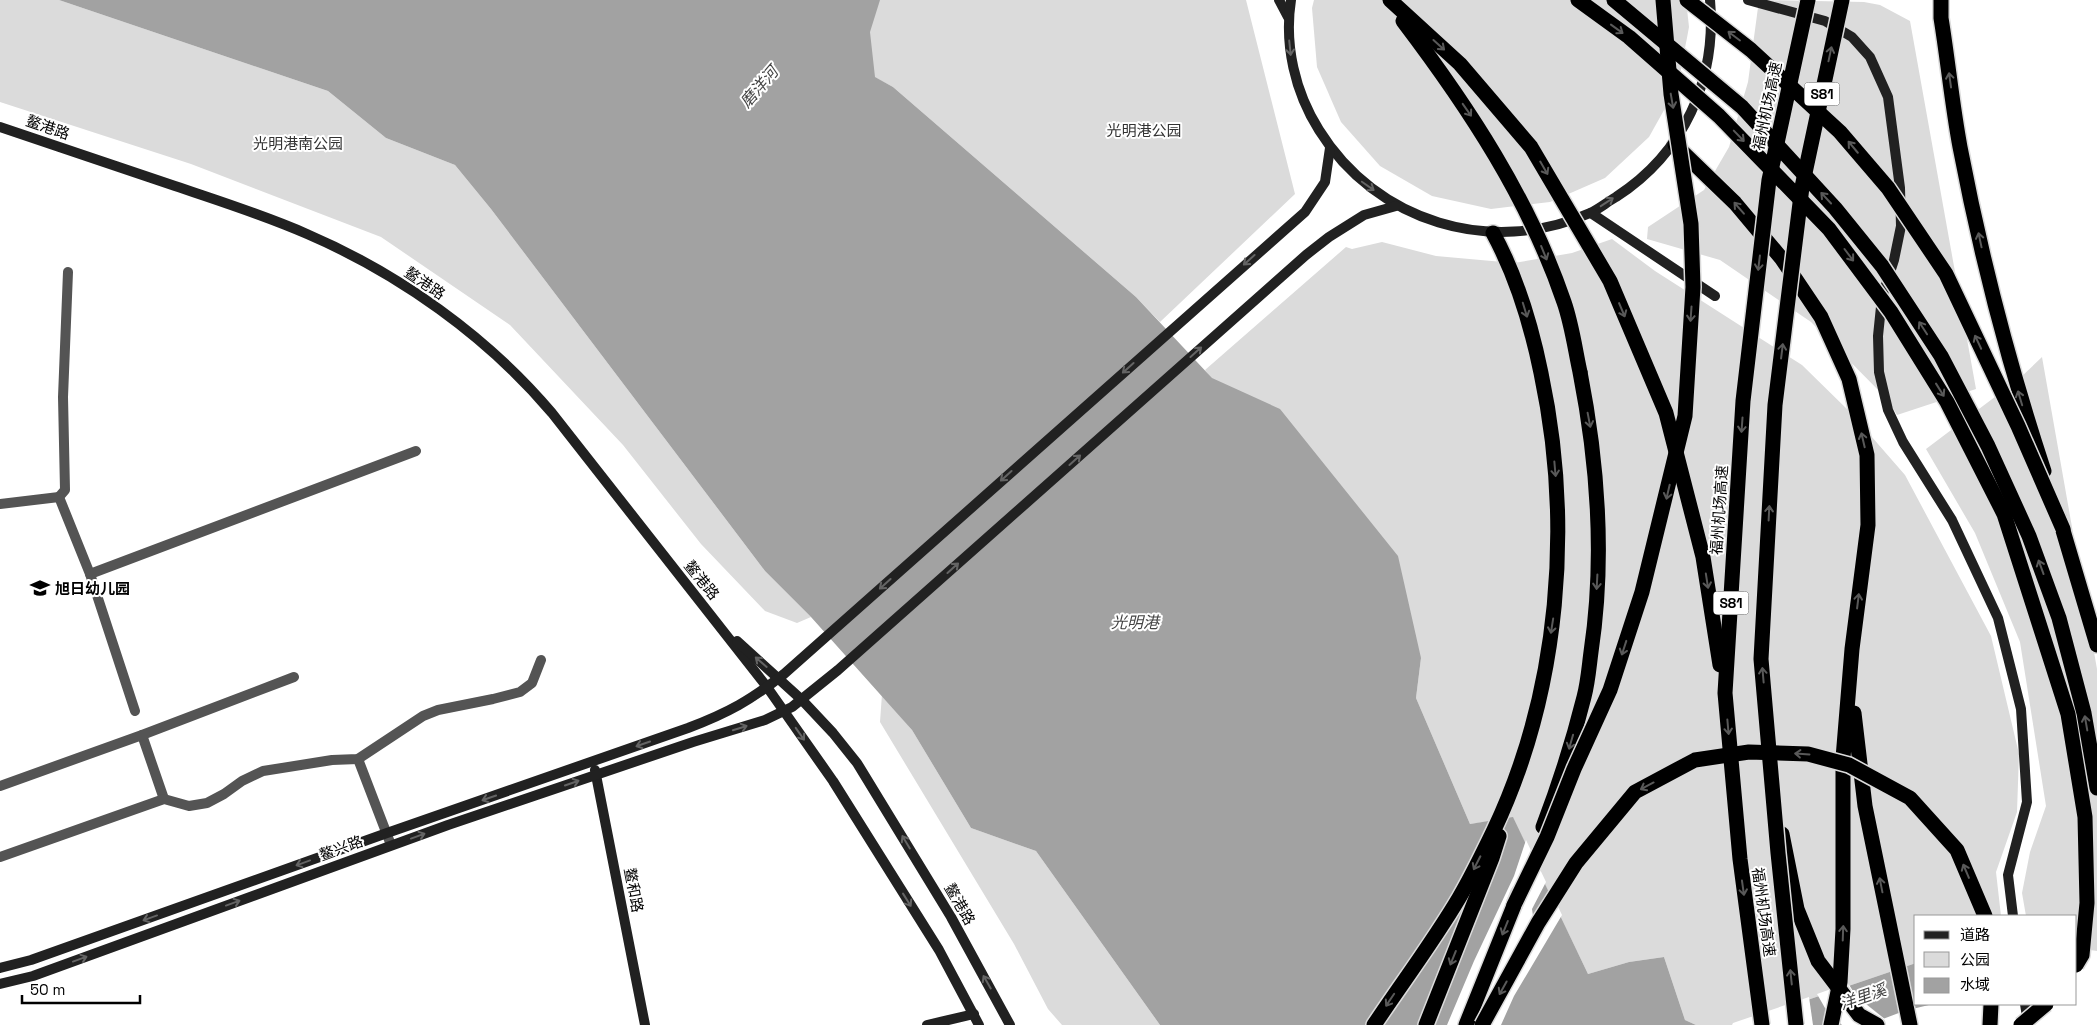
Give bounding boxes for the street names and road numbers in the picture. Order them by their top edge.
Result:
street label: 福州机场高速 [1748,60,1786,152]
road number: S81 [1804,82,1840,106]
street label: 鳌港路 [24,111,72,143]
street label: 鳌港路 [401,263,449,303]
street label: 福州机场高速 [1706,464,1732,556]
street label: 鳌港路 [680,557,724,603]
road number: S81 [1714,592,1748,614]
street label: 鳌兴路 [317,831,365,865]
street label: 鳌和路 [620,866,648,914]
street label: 福州机场高速 [1748,866,1780,958]
street label: 鳌港路 [941,880,979,928]

